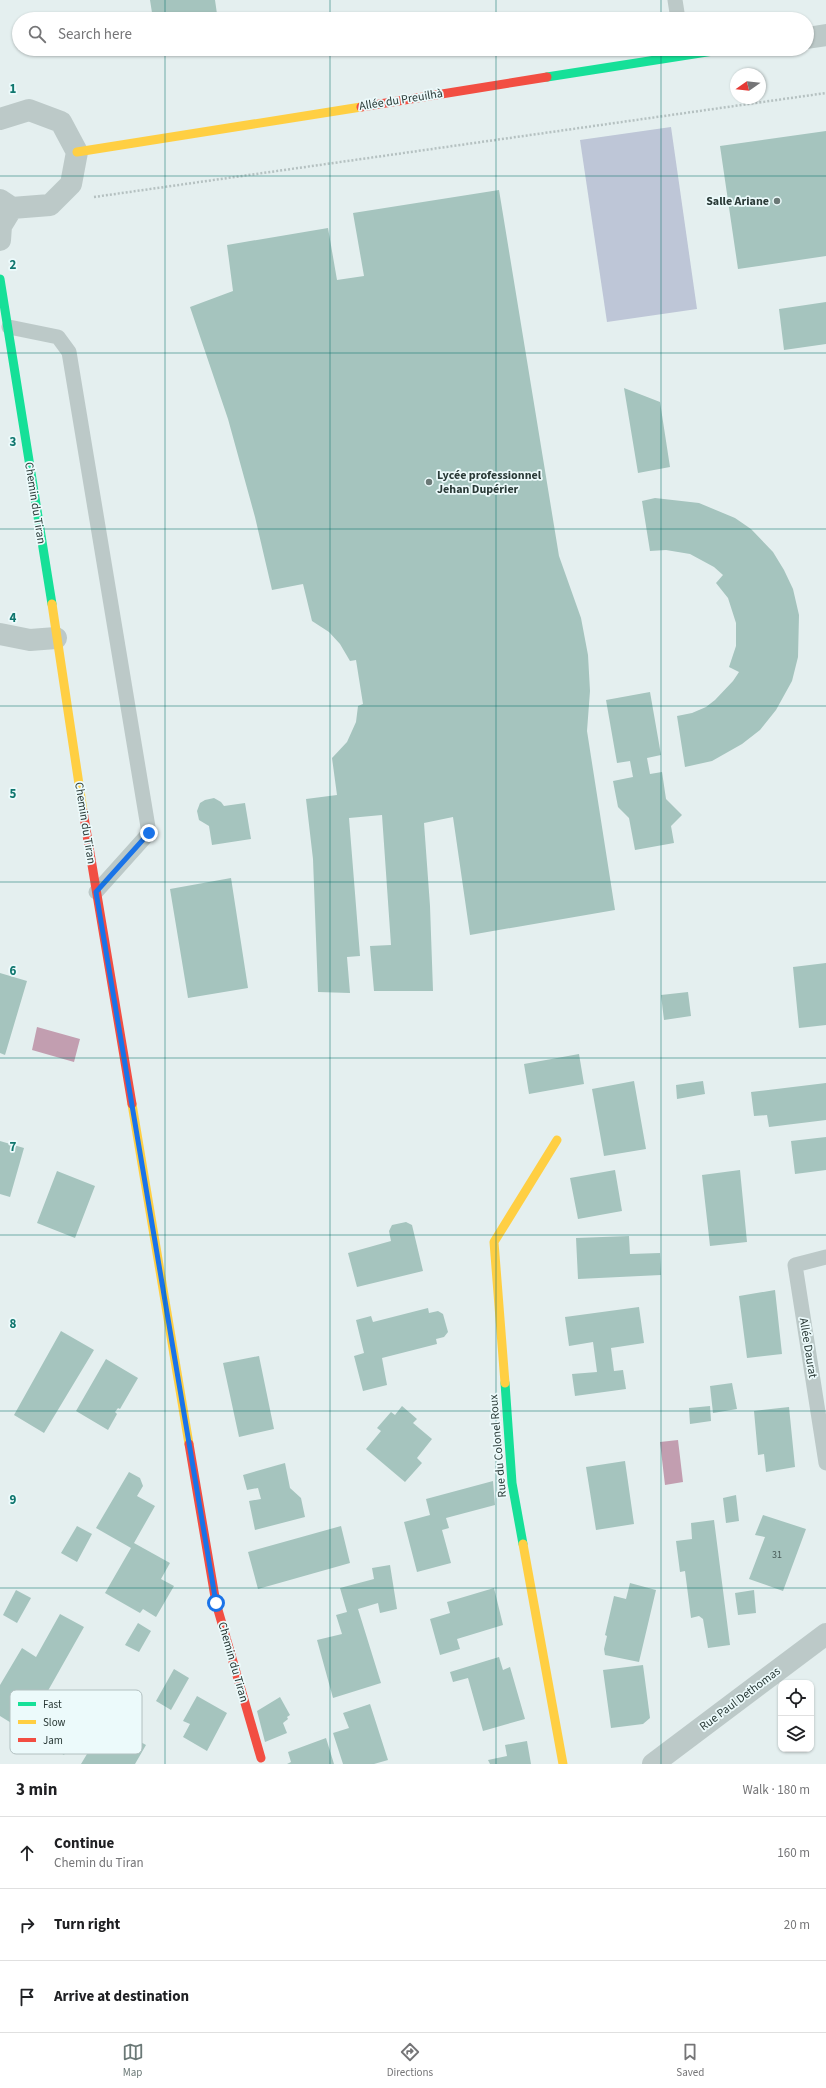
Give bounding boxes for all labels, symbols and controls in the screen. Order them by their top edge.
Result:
search box [12,12,814,56]
icon: search [26,23,48,45]
text: Search here [58,24,132,45]
north arrow [730,68,766,104]
text: 1 [10,80,17,98]
street label: Allée du Preuilhà [358,85,444,115]
place label: Salle Ariane [706,193,769,210]
marker: Salle Ariane [772,196,782,206]
text: 2 [10,256,17,274]
text: 3 [10,433,17,451]
street label: Chemin du Tiran [20,461,50,545]
place label: Lycée professionnel Jehan Dupérier [437,467,542,498]
marker: Lycée professionnel Jehan Dupérier [424,477,434,487]
text: 4 [10,609,17,627]
street label: Chemin du Tiran [70,781,100,865]
text: 5 [10,785,17,803]
route end [140,824,158,842]
text: 6 [10,962,17,980]
text: 7 [10,1138,17,1156]
text: 8 [10,1315,17,1333]
street label: Allée Daurat [795,1317,821,1379]
street label: Rue du Colonel Roux [485,1393,511,1498]
text: 9 [10,1491,17,1509]
house number: 31 [772,1548,782,1562]
route start [207,1594,225,1612]
street label: Chemin du Tiran [213,1620,253,1704]
street label: Rue Paul Dethomas [696,1663,784,1735]
map controls [778,1680,814,1752]
button: locate [778,1680,814,1716]
legend [10,1690,142,1754]
text: Fast [43,1697,62,1712]
text: Slow [43,1715,66,1730]
button: layers [778,1716,814,1752]
text: Jam [43,1733,63,1748]
text: 3 min [16,1778,57,1802]
text: Walk · 180 m [742,1781,810,1799]
text: Continue [54,1833,114,1854]
icon: ahead [16,1842,38,1864]
text: 160 m [777,1844,810,1862]
text: Chemin du Tiran [54,1854,144,1872]
icon: right [16,1914,38,1936]
text: Turn right [54,1914,120,1935]
text: 20 m [784,1916,810,1934]
icon: arrive [16,1986,38,2008]
text: Arrive at destination [54,1986,189,2007]
tab: Map [122,2041,144,2080]
tab: Directions [387,2041,433,2080]
tab: Saved [676,2041,704,2080]

